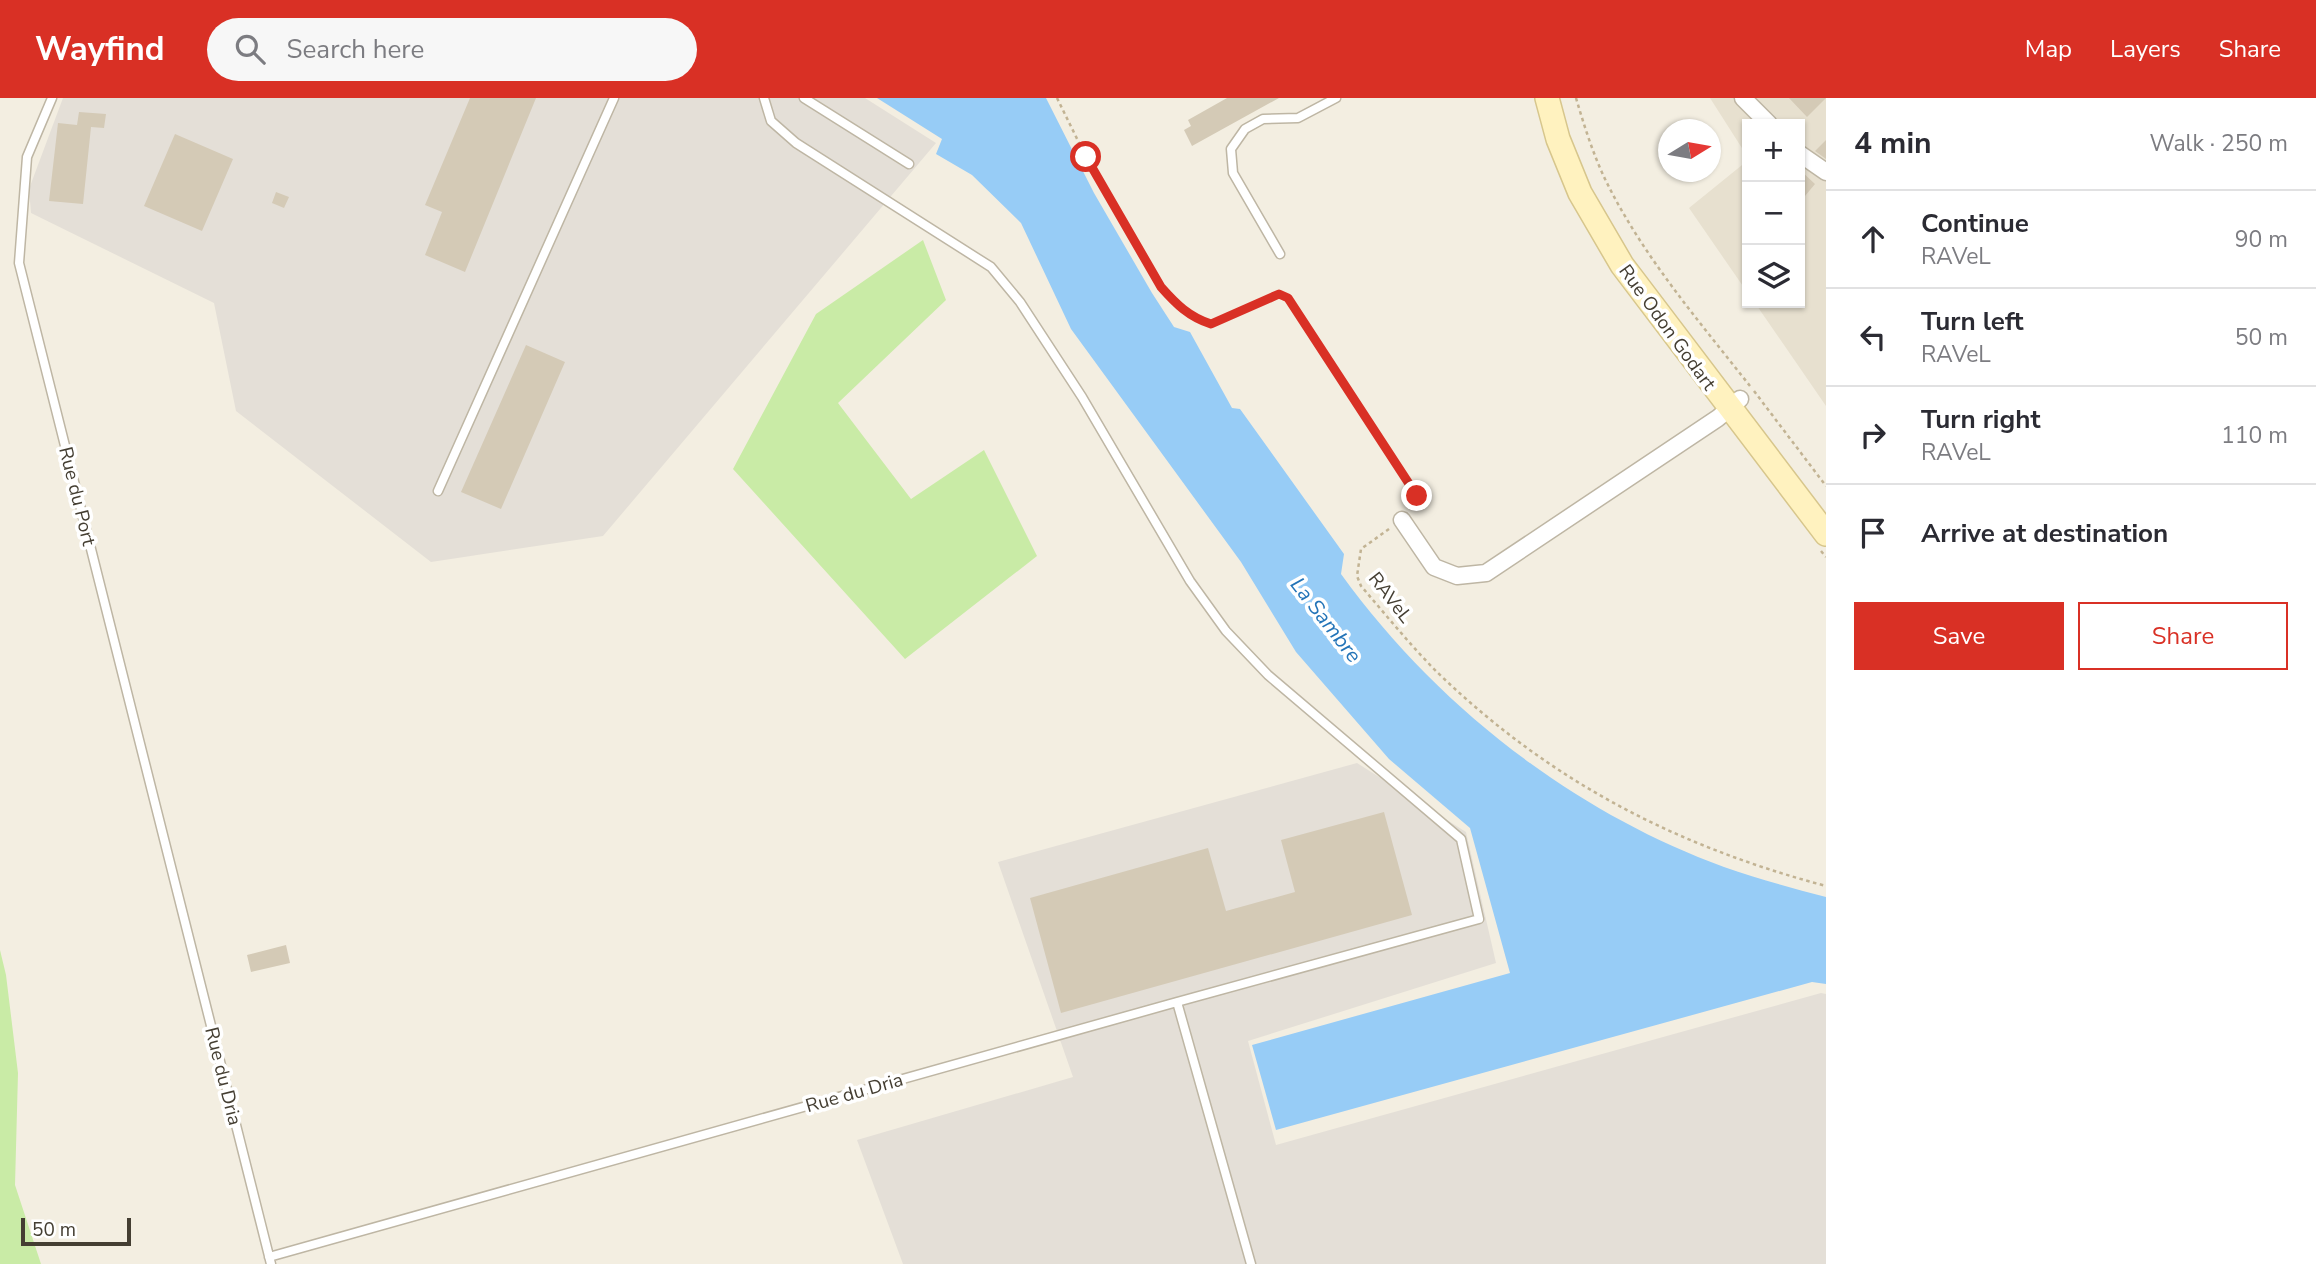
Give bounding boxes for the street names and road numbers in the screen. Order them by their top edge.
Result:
street label: Rue Odon Godart [1613,259,1722,396]
street label: Rue du Port [52,444,102,549]
street label: RAVeL [1362,567,1419,629]
street label: Rue du Dria [198,1024,248,1128]
street label: Rue du Dria [802,1067,906,1119]

